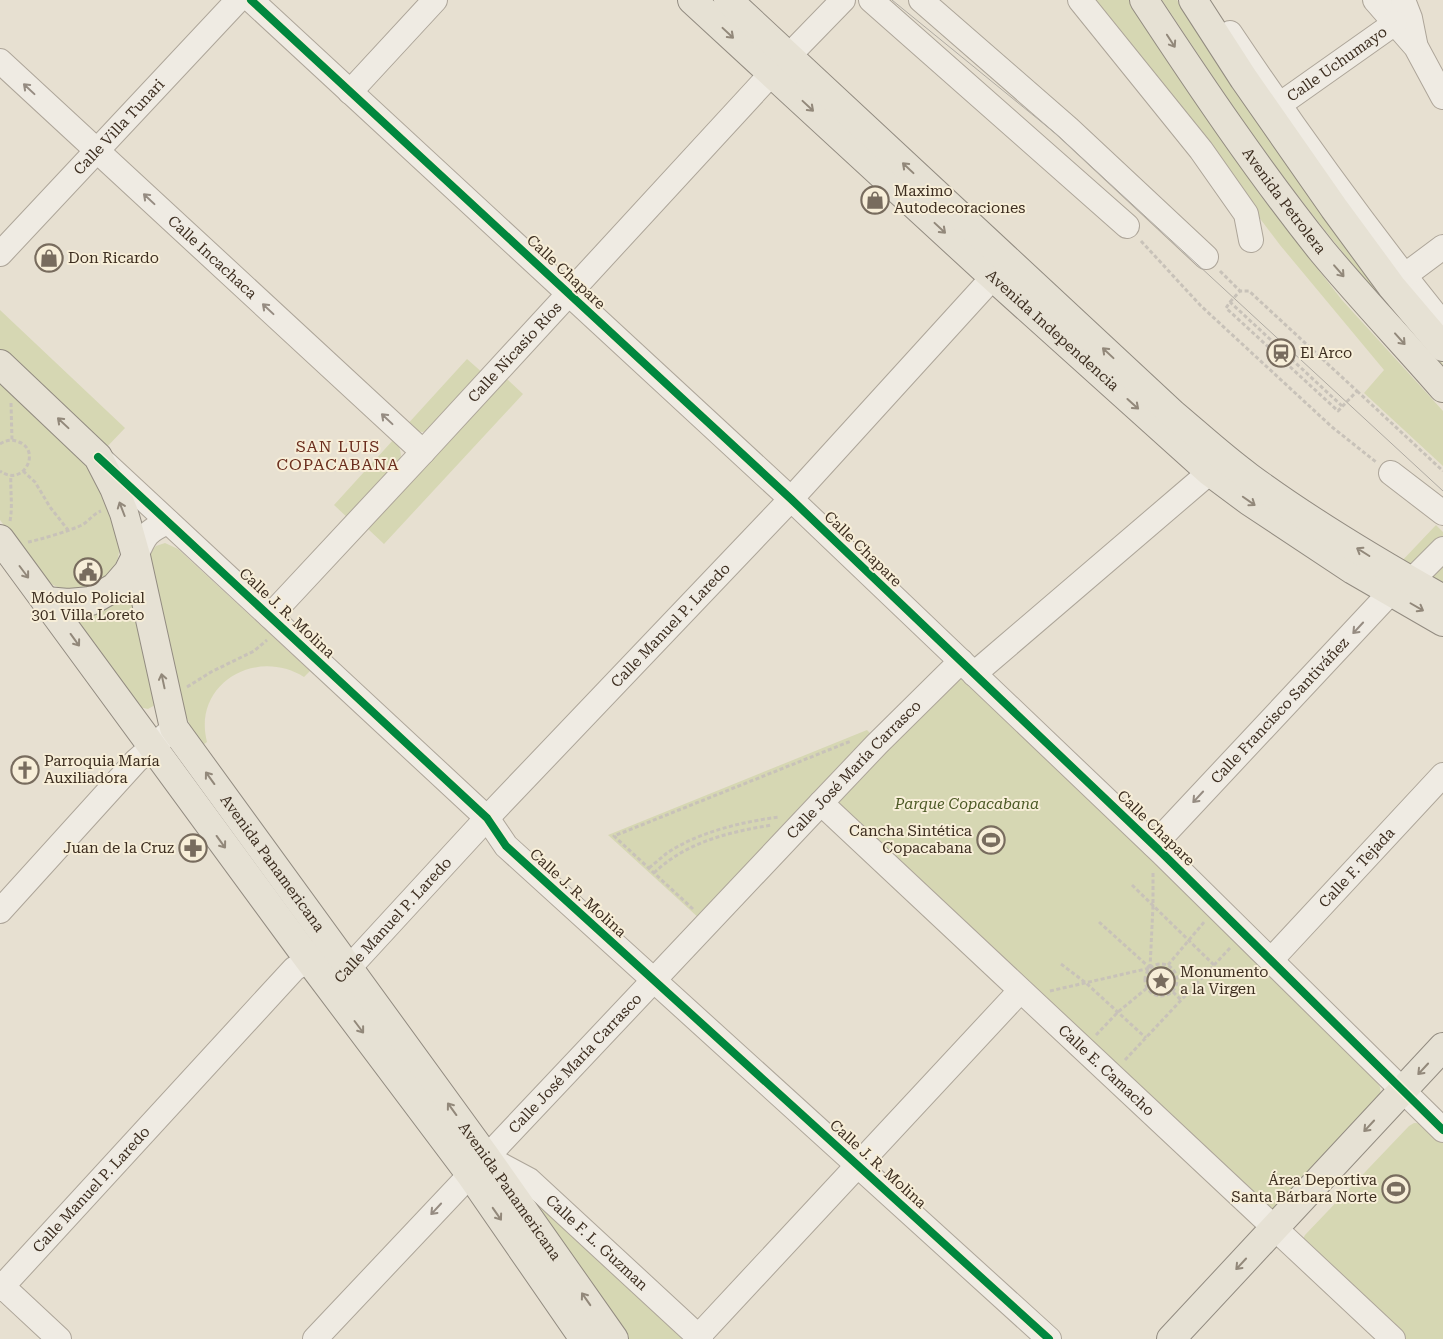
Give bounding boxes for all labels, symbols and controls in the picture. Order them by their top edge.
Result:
street label: Calle Uchumayo [1283,22,1391,106]
one-way arrow [722,27,735,39]
one-way arrow [1166,33,1176,47]
street label: Calle Villa Tunari [70,75,168,179]
one-way arrow [23,83,36,94]
one-way arrow [801,100,814,112]
street label: Avenida Petrolera [1238,144,1330,258]
one-way arrow [902,162,915,174]
place label: Maximo Autodecoraciones [894,182,1025,217]
shop icon: Maximo Autodecoraciones [860,185,890,215]
one-way arrow [142,193,155,205]
street label: Calle Incachaca [164,212,260,303]
one-way arrow [933,222,946,234]
street label: Calle Chapare [523,231,609,313]
shop icon: Don Ricardo [34,243,64,273]
place label: Don Ricardo [68,249,159,267]
one-way arrow [1333,264,1345,277]
street label: Avenida Independencia [982,266,1123,395]
street label: Calle Nicasio Ríos [464,298,566,406]
one-way arrow [262,303,275,315]
one-way arrow [1394,333,1406,346]
station icon: El Arco [1266,338,1296,368]
place label: El Arco [1300,344,1352,362]
one-way arrow [1101,347,1114,359]
one-way arrow [1127,398,1140,409]
one-way arrow [381,413,394,425]
one-way arrow [57,417,69,429]
district label: SAN LUIS COPACABANA [277,437,399,474]
one-way arrow [1242,496,1256,506]
one-way arrow [117,502,126,517]
street label: Calle Chapare [820,508,906,590]
one-way arrow [1357,546,1371,556]
public building icon: Módulo Policial 301 Villa Loreto [73,557,103,587]
street label: Calle Manuel P. Laredo [607,559,734,691]
street label: Calle J. R. Molina [236,564,338,662]
one-way arrow [19,565,30,578]
place label: Módulo Policial 301 Villa Loreto [31,589,145,624]
one-way arrow [1409,603,1424,613]
one-way arrow [1352,622,1364,634]
one-way arrow [69,633,80,647]
street label: Calle Francisco Santiváñez [1207,634,1353,788]
one-way arrow [158,673,167,689]
street label: Calle José María Carrasco [783,696,925,843]
place label: Parroquia María Auxiliadora [44,752,160,787]
church icon: Parroquia María Auxiliadora [10,755,40,785]
one-way arrow [205,772,216,785]
street label: Calle Chapare [1113,787,1199,869]
street label: Avenida Panamericana [217,791,328,935]
one-way arrow [1192,791,1204,804]
park label: Parque Copacabana [894,795,1039,813]
place label: Cancha Sintética Copacabana [849,822,972,857]
street label: Calle F. Tejada [1315,824,1398,912]
sports icon: Cancha Sintética Copacabana [976,825,1006,855]
pharmacy icon: Juan de la Cruz [178,833,208,863]
one-way arrow [216,835,227,848]
place label: Juan de la Cruz [63,839,174,857]
street label: Calle J. R. Molina [526,845,630,941]
street label: Calle Manuel P. Laredo [330,853,455,987]
place label: Monumento a la Virgen [1180,963,1269,998]
place icon: Monumento a la Virgen [1146,966,1176,996]
street label: Calle José María Carrasco [505,990,646,1137]
one-way arrow [354,1020,364,1034]
street label: Calle E. Camacho [1054,1021,1158,1120]
one-way arrow [1417,1062,1429,1075]
one-way arrow [447,1102,457,1116]
street label: Calle J. R. Molina [826,1116,930,1212]
street label: Avenida Panamericana [455,1119,565,1264]
one-way arrow [1363,1120,1375,1133]
street label: Calle Manuel P. Laredo [29,1123,154,1256]
place label: Área Deportiva Santa Bárbara Norte [1231,1171,1377,1206]
sports icon: Área Deportiva Santa Bárbara Norte [1381,1174,1411,1204]
street label: Calle F. L. Guzman [542,1191,652,1294]
one-way arrow [430,1203,442,1216]
one-way arrow [492,1206,502,1220]
one-way arrow [1235,1257,1247,1270]
one-way arrow [581,1292,591,1306]

